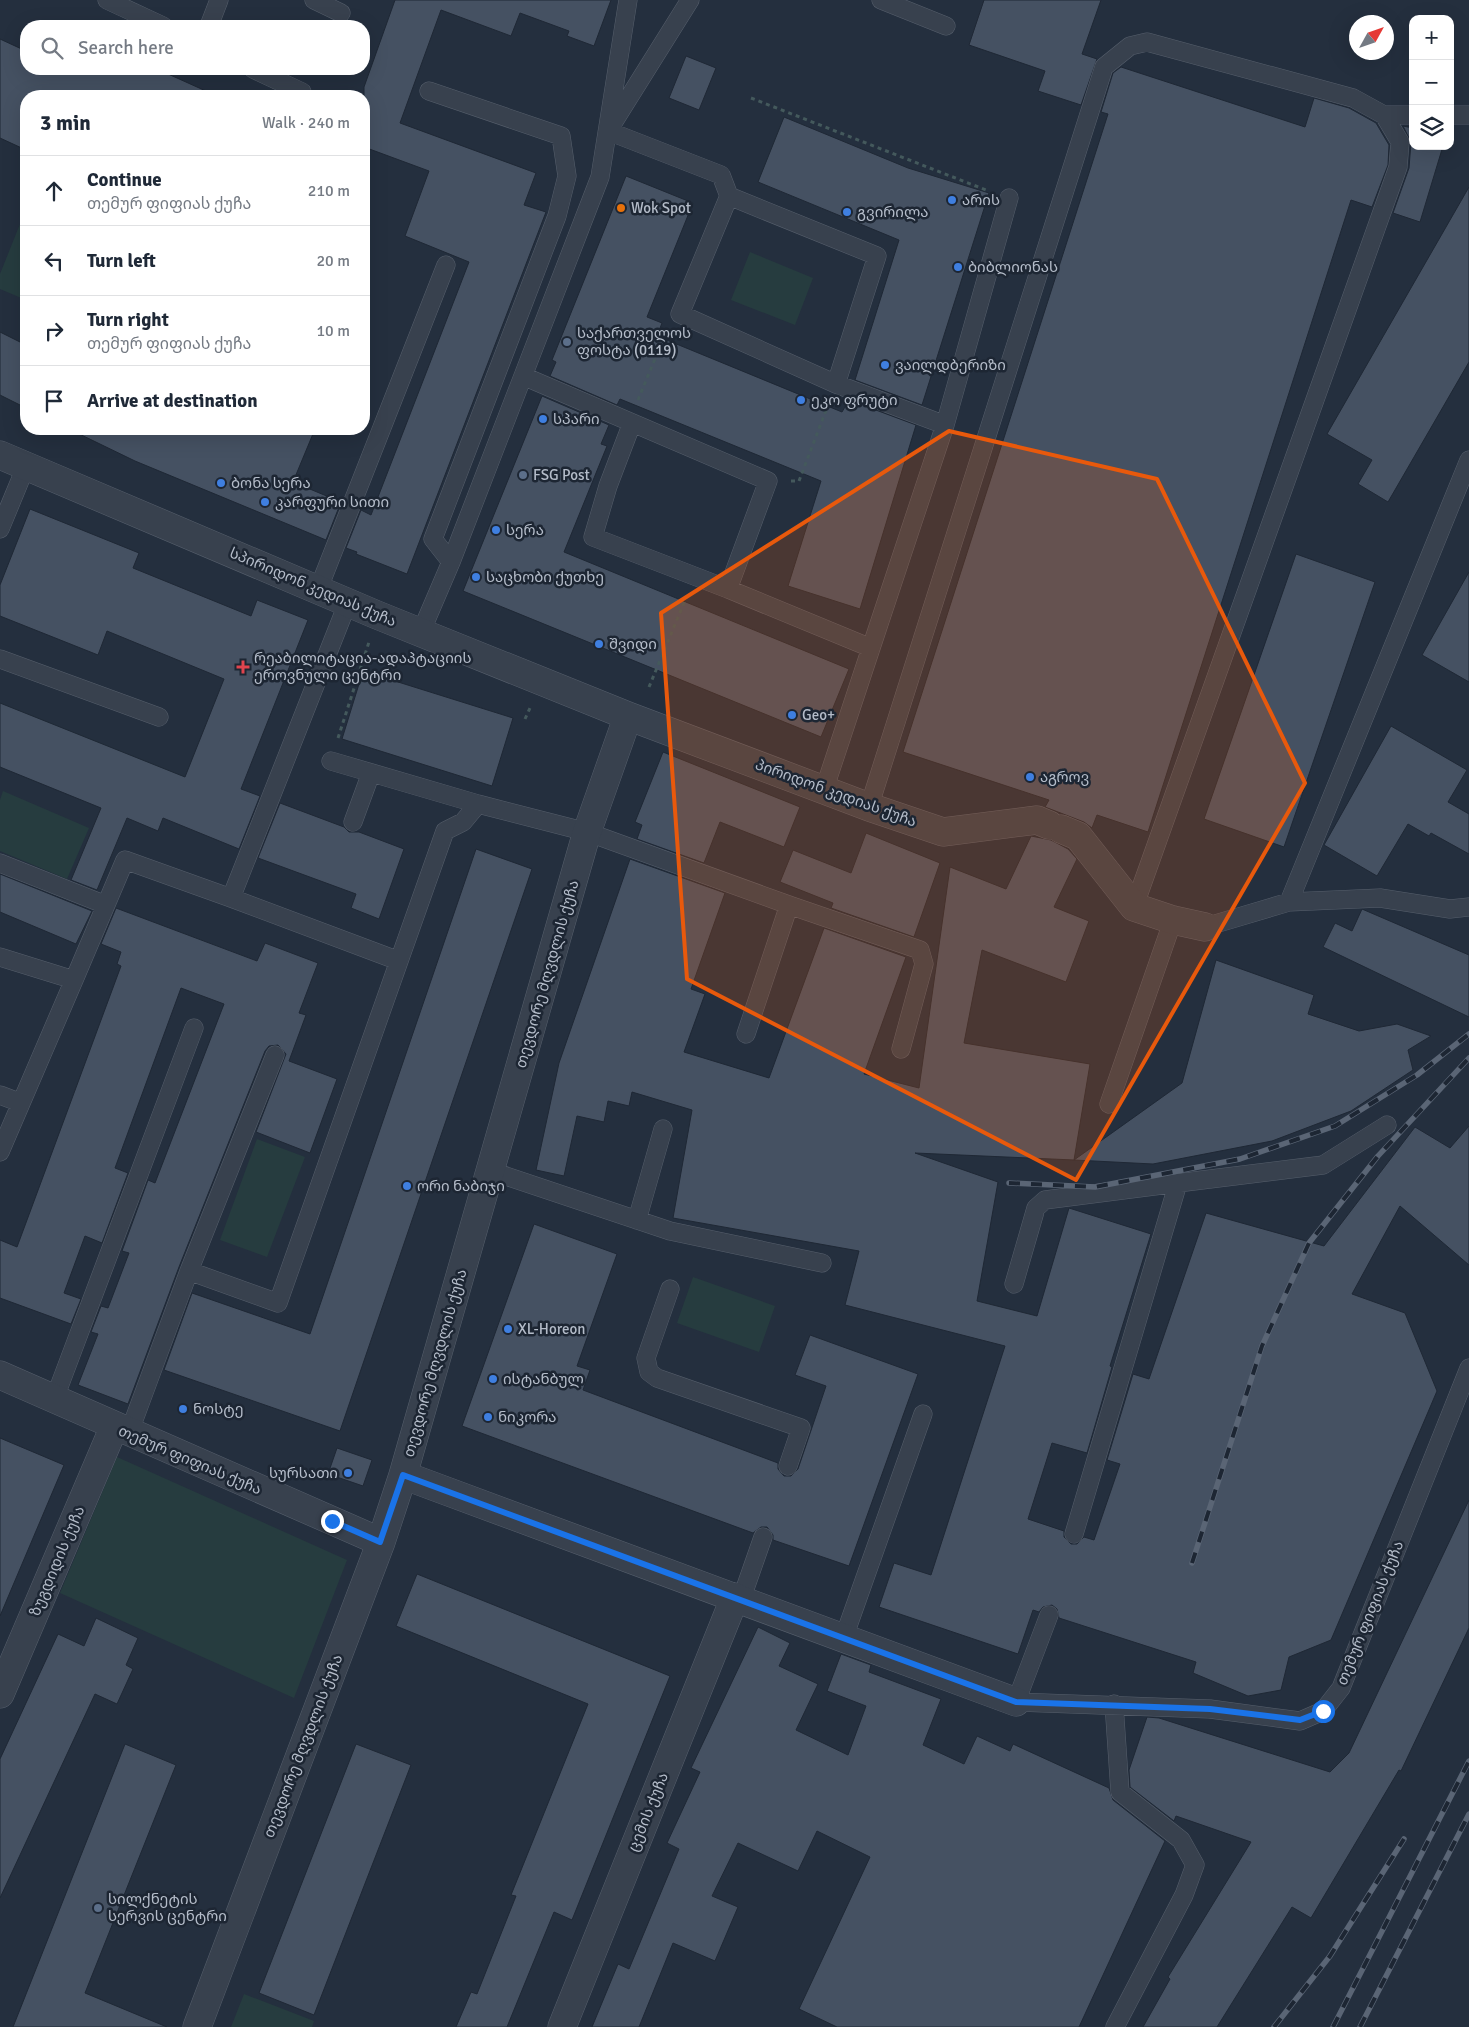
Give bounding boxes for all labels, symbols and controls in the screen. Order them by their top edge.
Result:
north arrow [1349,15,1394,60]
map controls [1409,15,1454,150]
button: + [1409,15,1454,60]
search box [20,20,370,75]
icon: search [38,34,66,62]
text: Search here [78,36,174,60]
button: − [1409,60,1454,105]
button: layers [1409,105,1454,150]
text: 3 min [40,110,91,136]
text: Walk · 240 m [262,113,350,133]
text: Continue [87,168,162,192]
icon: ahead [40,177,68,205]
text: 210 m [308,181,350,201]
place label: არის [962,191,1000,209]
text: თემურ ფიფიას ქუჩა [87,194,251,214]
marker: არის [946,194,958,206]
place label: Wok Spot [631,199,691,217]
marker: Wok Spot [615,202,627,214]
place label: გვირილა [857,203,928,221]
marker: გვირილა [841,206,853,218]
icon: left [40,247,68,275]
text: Turn left [87,249,156,273]
text: 20 m [316,251,350,271]
place label: ბიბლიონას [968,258,1058,276]
marker: ბიბლიონას [952,261,964,273]
text: Turn right [87,308,169,332]
icon: right [40,317,68,345]
text: 10 m [316,321,350,341]
place label: საქართველოს ფოსტა (0119) [577,324,691,359]
text: თემურ ფიფიას ქუჩა [87,334,251,354]
marker: საქართველოს ფოსტა (0119) [561,336,573,348]
place label: ვაილდბერიზი [895,356,1006,374]
marker: ვაილდბერიზი [879,359,891,371]
icon: arrive [40,387,68,415]
text: Arrive at destination [87,389,258,413]
place label: ეკო ფრუტი [811,391,898,409]
marker: ეკო ფრუტი [795,394,807,406]
place label: სპარი [553,410,600,428]
marker: სპარი [537,413,549,425]
place label: FSG Post [533,466,590,484]
marker: FSG Post [517,469,529,481]
place label: ბონა სერა [231,474,311,492]
marker: ბონა სერა [215,477,227,489]
place label: კარფური სითი [275,493,389,511]
marker: კარფური სითი [259,496,271,508]
place label: სერა [506,521,544,539]
marker: სერა [490,524,502,536]
street label: სპირიდონ კედიას ქუჩა [227,544,399,630]
place label: საცხობი ქუთხე [486,568,604,586]
marker: საცხობი ქუთხე [470,571,482,583]
place label: შვიდი [609,635,657,653]
marker: შვიდი [593,638,605,650]
place label: რეაბილიტაცია-ადაპტაციის ეროვნული ცენტრი [254,649,472,684]
marker: რეაბილიტაცია-ადაპტაციის ეროვნული ცენტრი [236,660,250,674]
place label: Geo+ [802,706,835,724]
marker: Geo+ [786,709,798,721]
street label: პირიდონ კედიას ქუჩა [753,755,919,831]
place label: აგროვ [1040,768,1089,786]
marker: აგროვ [1024,771,1036,783]
street label: თევდორე მღვდლის ქუჩა [511,878,583,1070]
place label: ორი ნაბიჯი [417,1177,505,1195]
marker: ორი ნაბიჯი [401,1180,413,1192]
street label: თევდორე მღვდლის ქუჩა [399,1267,471,1459]
place label: XL-Horeon [518,1320,585,1338]
marker: XL-Horeon [502,1323,514,1335]
place label: ისტანბულ [503,1370,584,1388]
marker: ისტანბულ [487,1373,499,1385]
place label: ნოსტე [193,1400,244,1418]
marker: ნოსტე [177,1403,189,1415]
place label: ნიკორა [498,1408,557,1426]
marker: ნიკორა [482,1411,494,1423]
street label: თემურ ფიფიას ქუჩა [116,1422,264,1498]
place label: სურსათი [269,1464,338,1482]
marker: სურსათი [342,1467,354,1479]
street label: ზუგდიდის ქუჩა [26,1503,88,1619]
route end [321,1510,344,1533]
street label: თემურ ფიფიას ქუჩა [1333,1538,1407,1688]
street label: თევდორე მღვდლის ქუჩა [260,1652,346,1840]
route start [1312,1700,1335,1723]
street label: ცემის ქუჩა [624,1770,672,1854]
place label: სილქნეტის სერვის ცენტრი [108,1890,227,1925]
marker: სილქნეტის სერვის ცენტრი [92,1902,104,1914]

